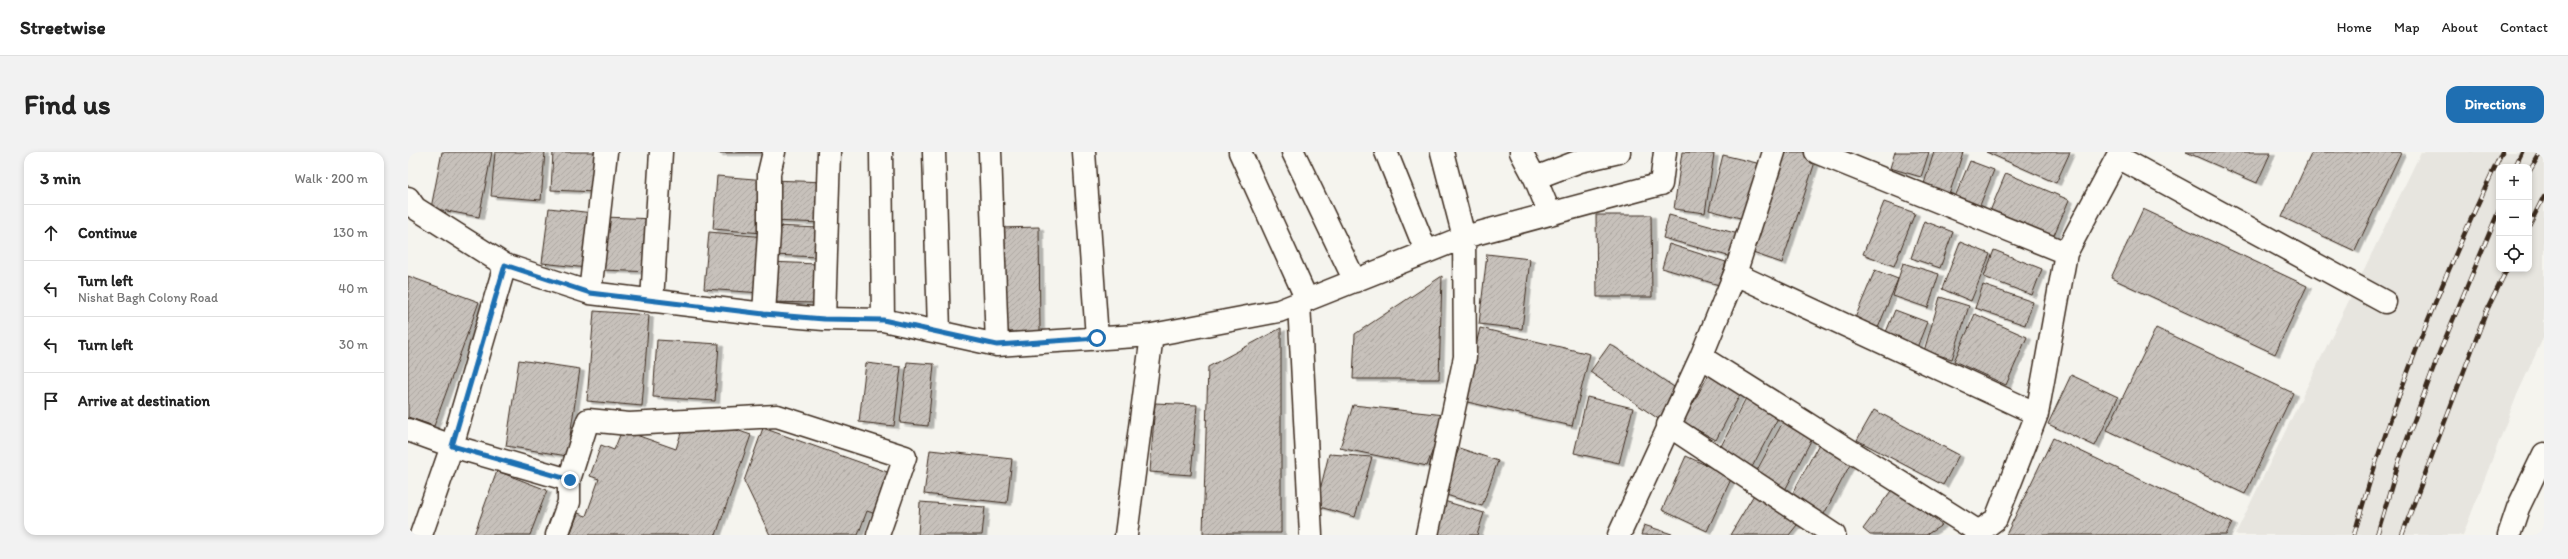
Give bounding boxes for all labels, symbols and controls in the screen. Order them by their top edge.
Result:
text: Streetwise [20,16,106,39]
text: Home [2337,19,2372,36]
text: Map [2394,19,2420,36]
text: About [2442,19,2478,36]
text: Contact [2500,19,2548,36]
button: Directions [2446,86,2544,123]
text: Find us [24,87,111,121]
map controls [2496,164,2532,272]
button: + [2496,164,2532,200]
text: 3 min [40,168,81,188]
text: Walk · 200 m [295,171,368,186]
button: − [2496,200,2532,236]
icon: ahead [40,222,62,244]
text: Continue [78,224,137,242]
text: 130 m [333,225,368,240]
button: locate [2496,236,2532,272]
text: Turn left [78,272,133,290]
icon: left [40,278,62,300]
text: 40 m [338,281,368,296]
text: Nishat Bagh Colony Road [78,290,218,305]
route start [1088,329,1106,347]
icon: left [40,334,62,356]
text: Turn left [78,336,133,354]
text: 30 m [339,337,368,352]
icon: arrive [40,390,62,412]
text: Arrive at destination [78,392,210,410]
route end [561,471,579,489]

